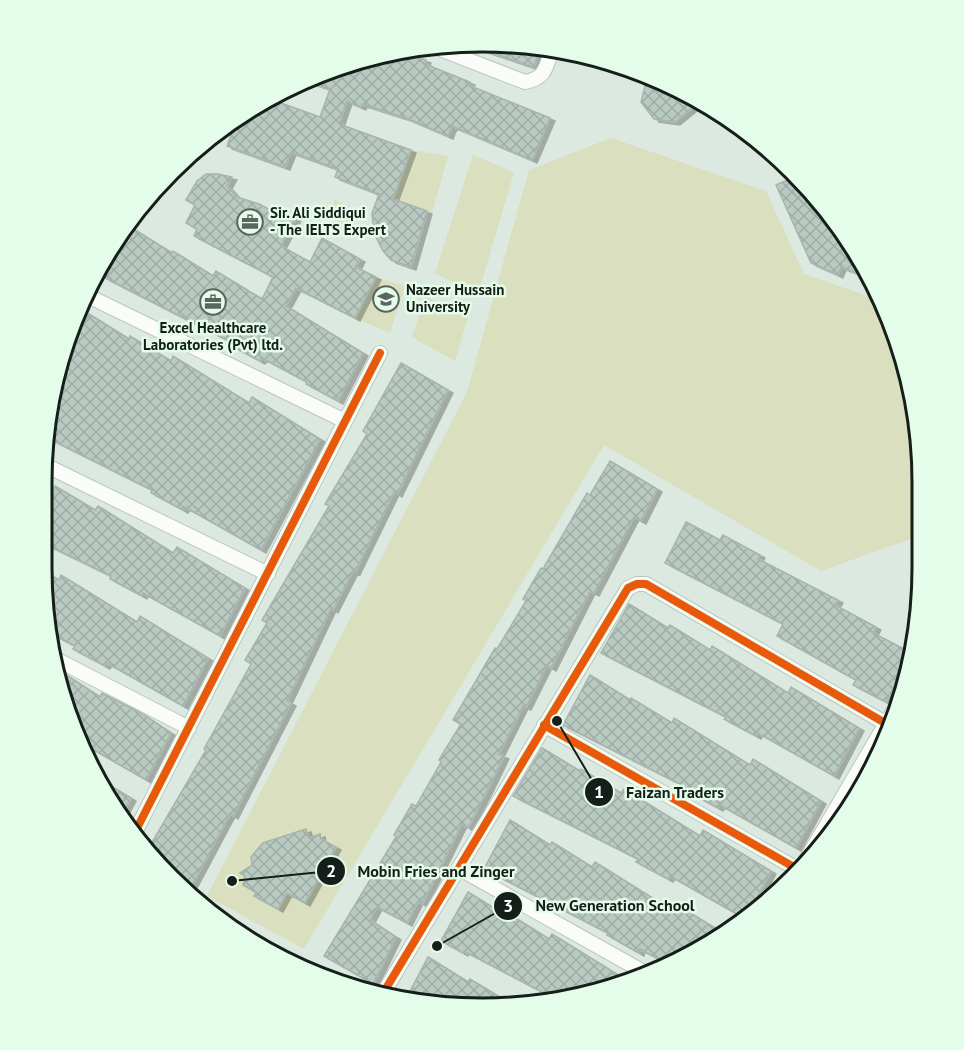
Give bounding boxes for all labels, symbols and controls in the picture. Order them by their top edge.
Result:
place label: Sir. Ali Siddiqui - The IELTS Expert [270,203,387,239]
office icon: Sir. Ali Siddiqui - The IELTS Expert [235,207,265,237]
place label: Nazeer Hussain University [406,280,504,316]
school or university icon: Nazeer Hussain University [371,284,401,314]
office icon: Excel Healthcare Laboratories (Pvt) ltd. [198,287,228,317]
place label: Excel Healthcare Laboratories (Pvt) ltd. [143,318,283,354]
callout: Faizan Traders [584,775,737,809]
text: 1 [594,780,604,803]
text: Faizan Traders [626,782,724,802]
callout: Mobin Fries and Zinger [316,854,527,888]
text: 2 [326,859,336,882]
text: Mobin Fries and Zinger [357,861,515,881]
callout: New Generation School [493,889,707,923]
text: 3 [503,894,513,917]
text: New Generation School [535,895,695,915]

